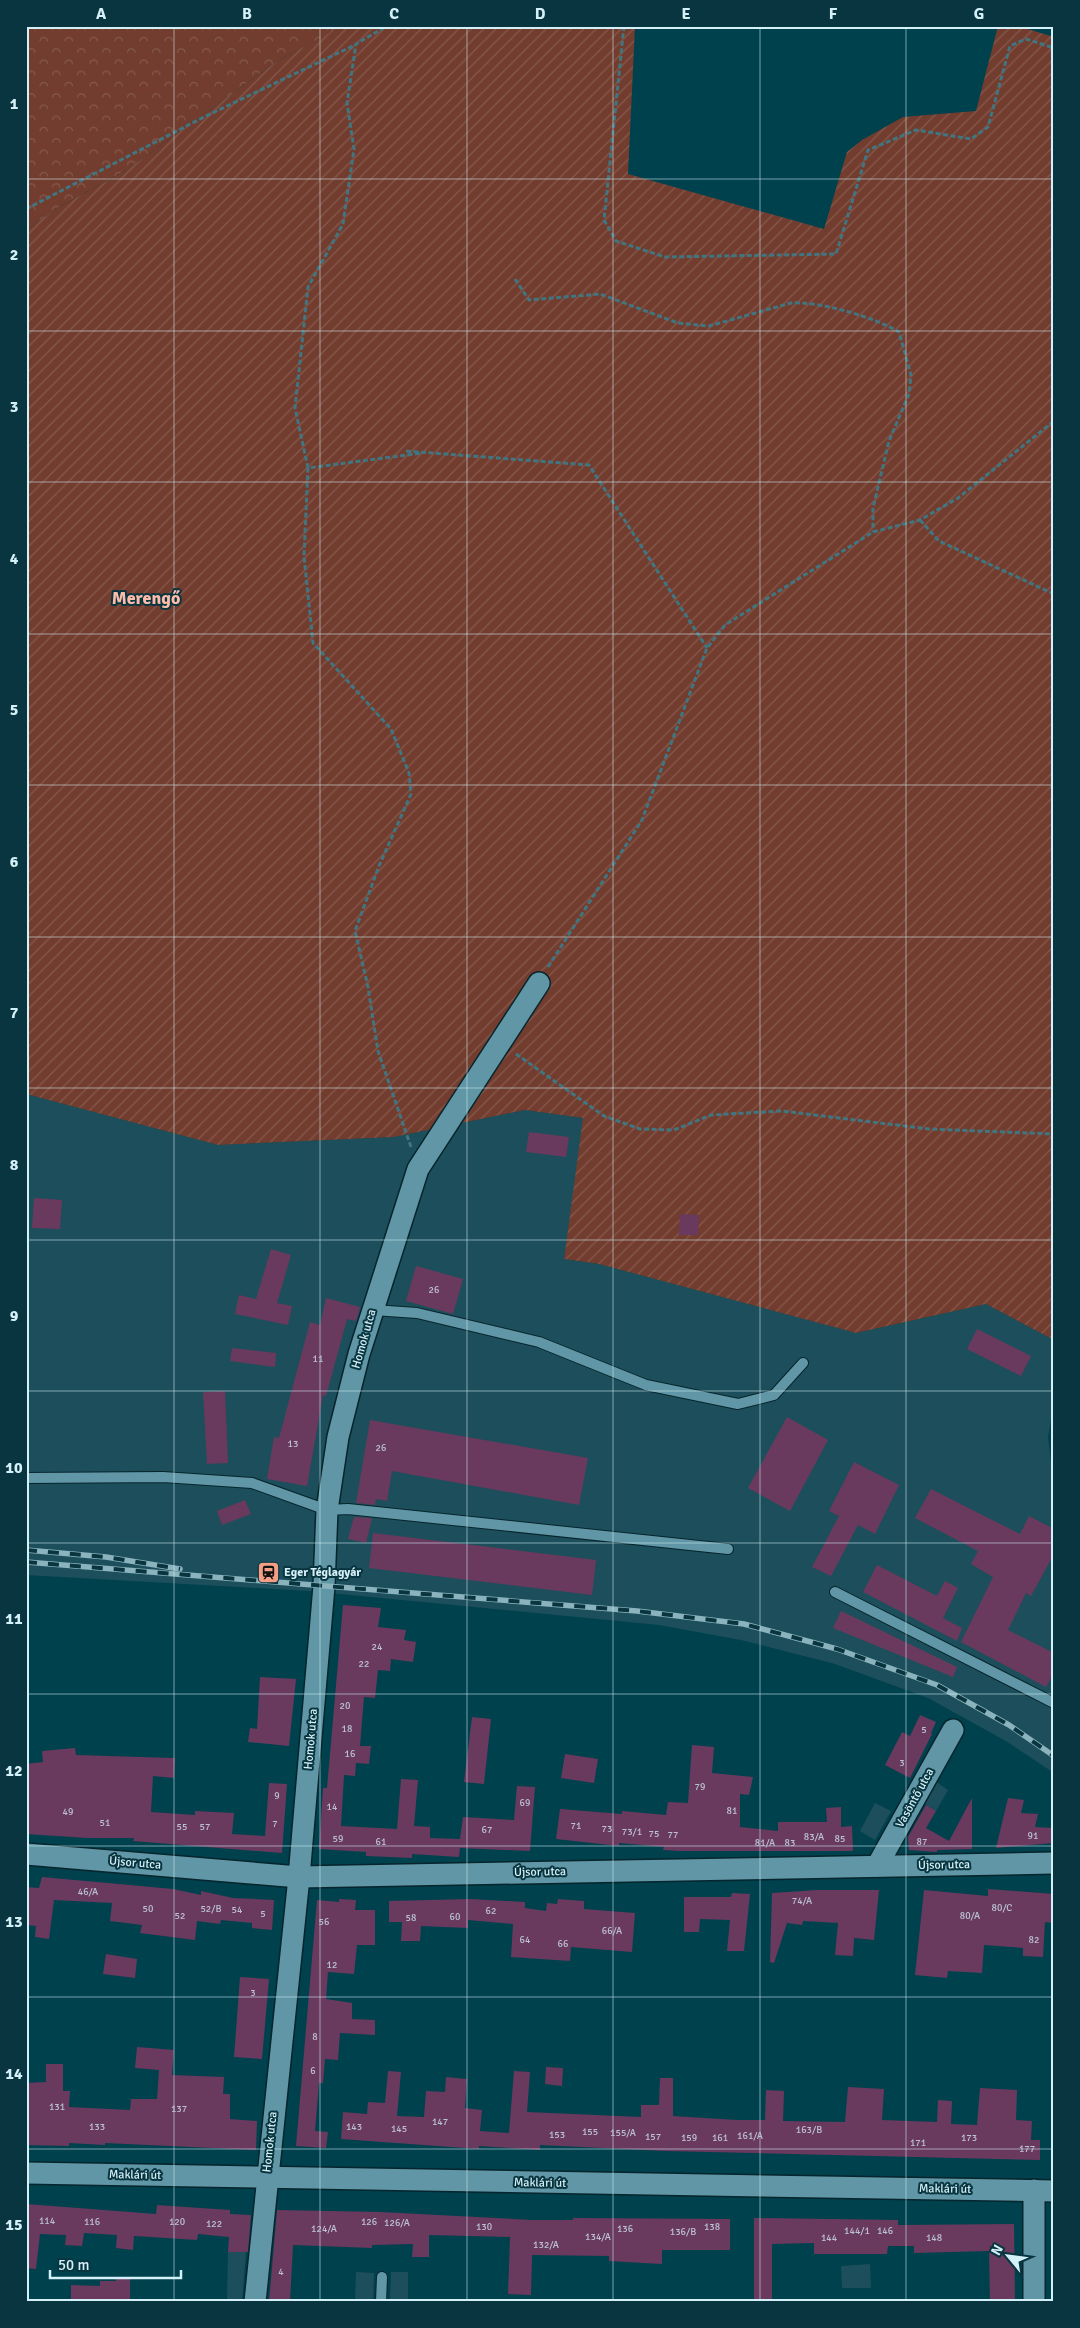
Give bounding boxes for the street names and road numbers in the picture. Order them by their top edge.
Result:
street label: Homok utca [348,1308,380,1370]
street label: Homok utca [301,1708,321,1770]
street label: Vasöntő utca [892,1766,938,1830]
street label: Újsor utca [108,1853,162,1873]
street label: Újsor utca [918,1857,970,1873]
street label: Újsor utca [514,1864,566,1880]
street label: Homok utca [259,2111,281,2173]
street label: Maklári út [109,2167,161,2183]
street label: Maklári út [514,2175,566,2191]
street label: Maklári út [919,2181,971,2197]

